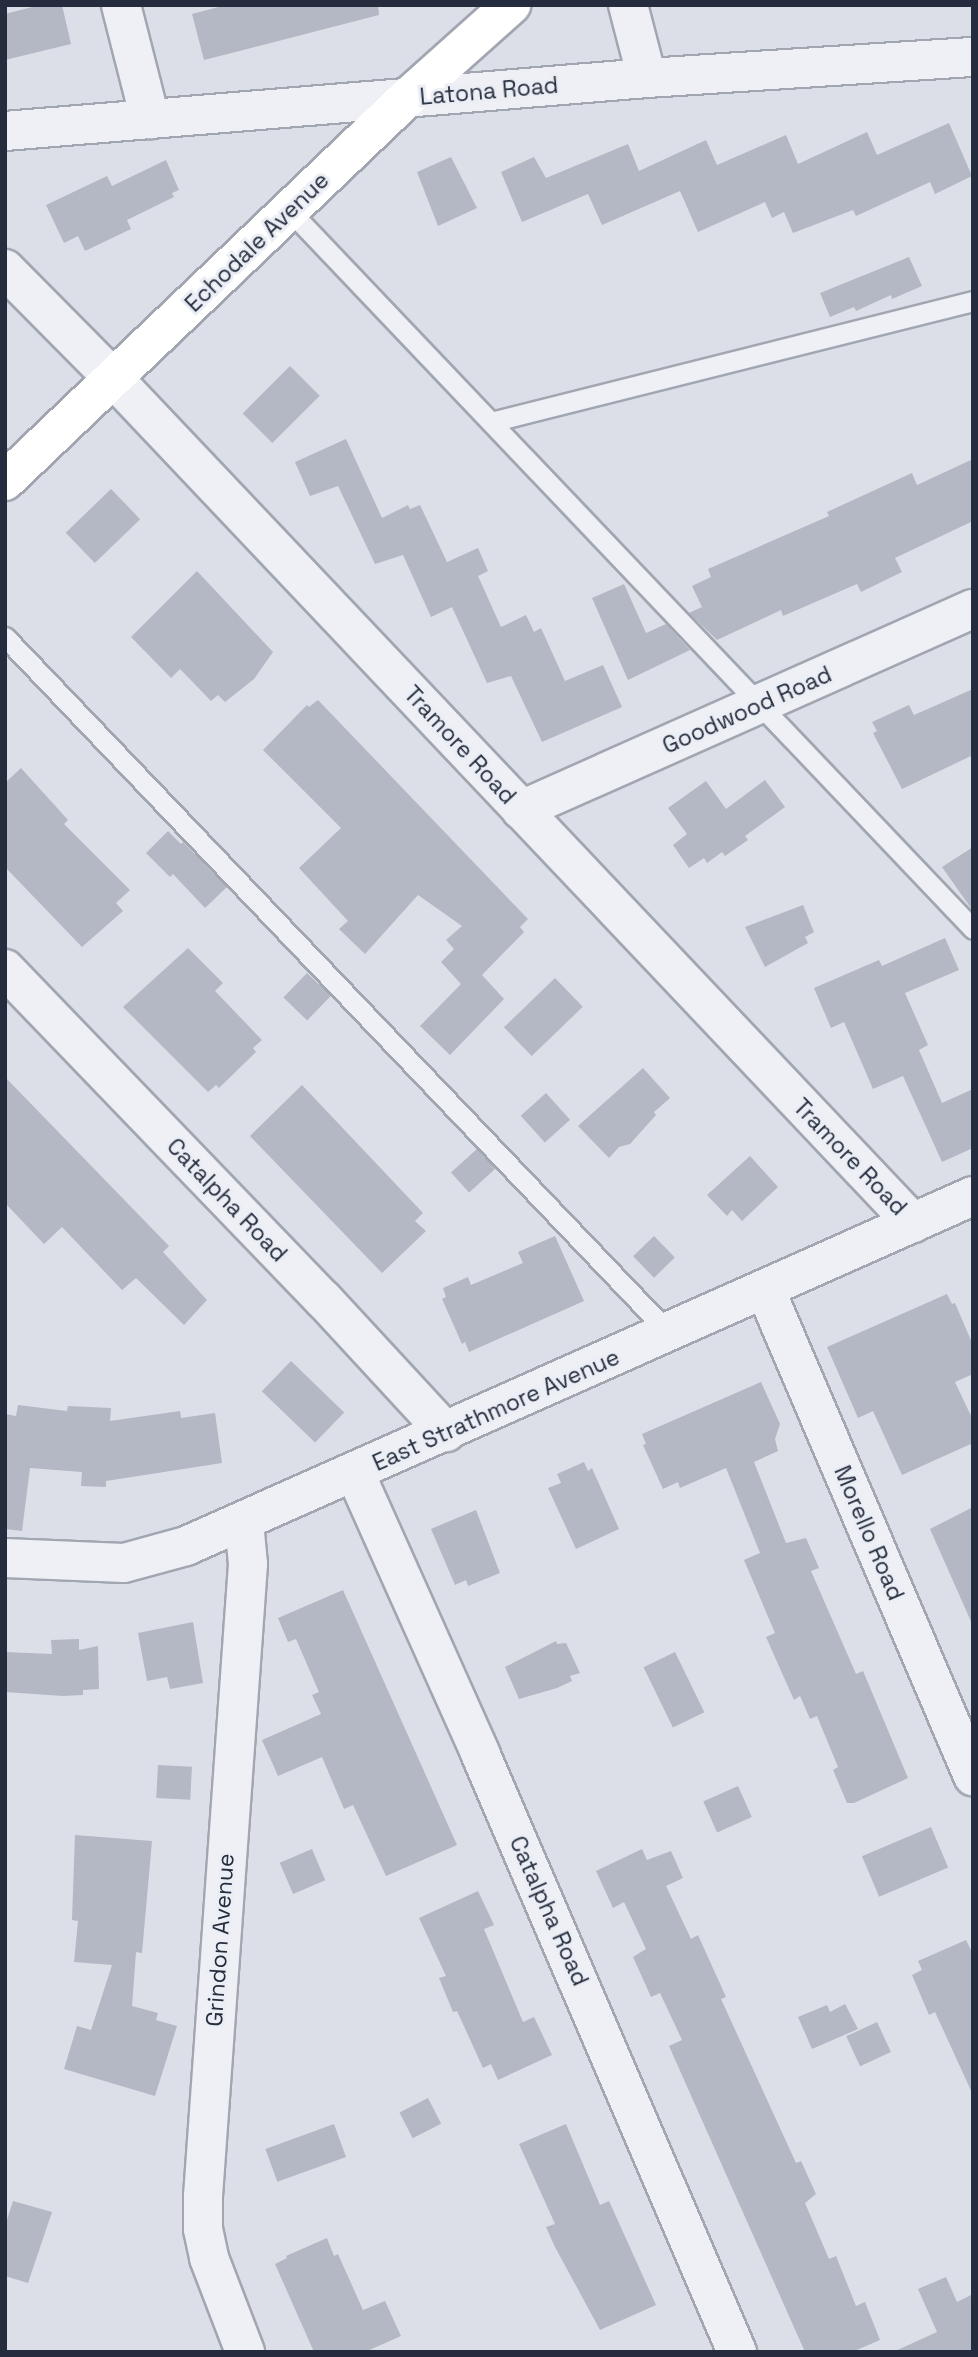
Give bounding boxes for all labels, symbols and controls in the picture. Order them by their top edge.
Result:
street label: Latona Road [419,71,559,111]
street label: Echodale Avenue [179,166,335,318]
street label: Goodwood Road [658,660,836,760]
street label: Tramore Road [398,680,522,810]
street label: Tramore Road [787,1093,913,1221]
street label: Catalpha Road [161,1132,293,1268]
street label: East Strathmore Avenue [368,1343,624,1477]
street label: Morello Road [828,1461,910,1605]
street label: Catalpha Road [504,1832,594,1990]
street label: Grindon Avenue [200,1852,240,2028]

